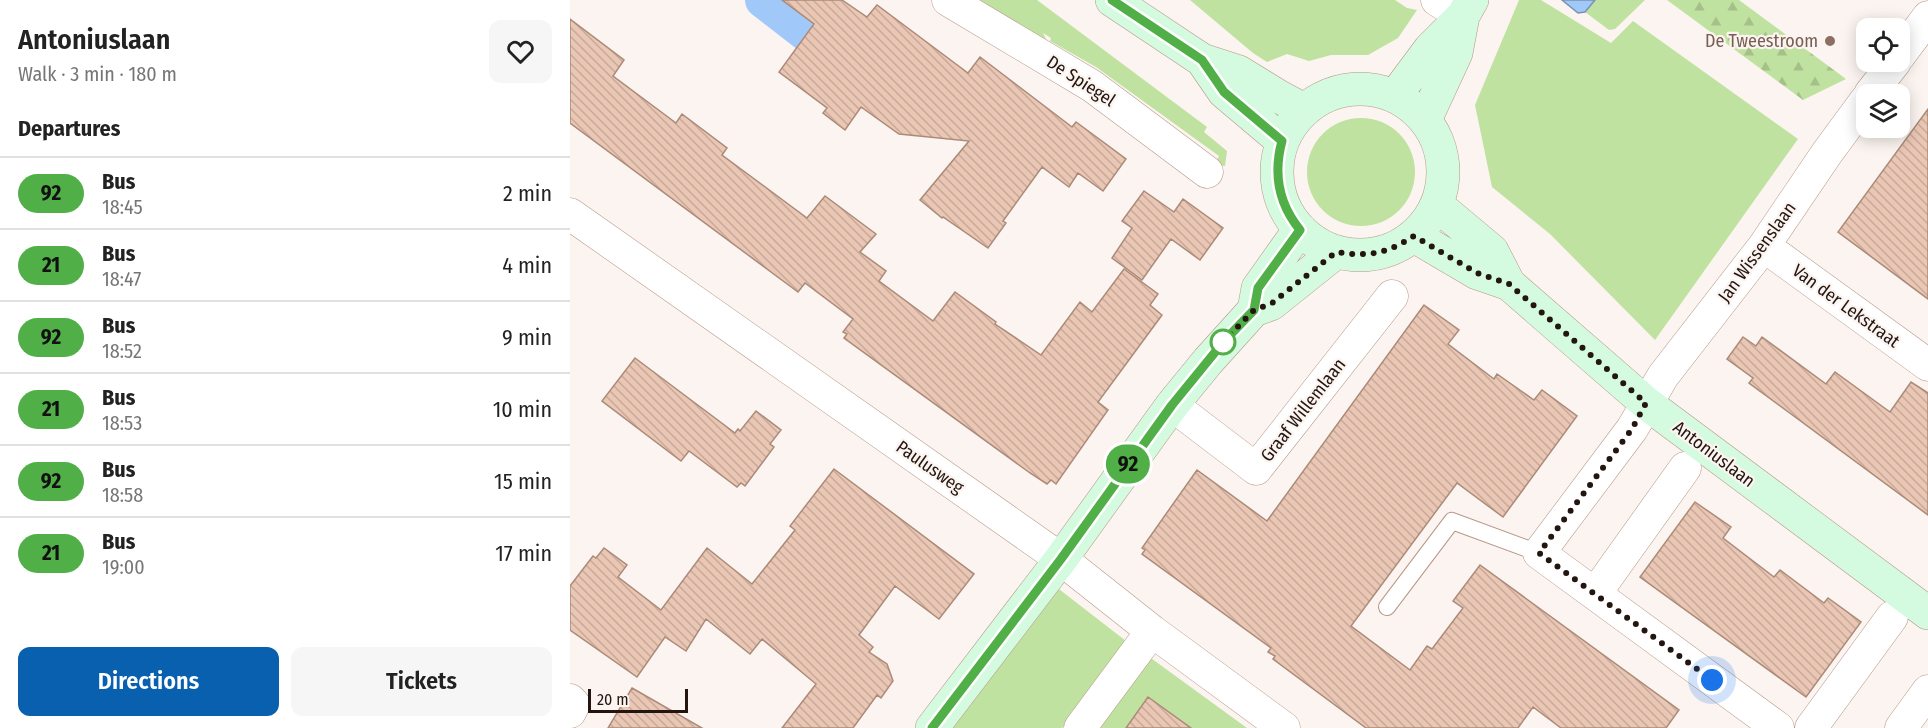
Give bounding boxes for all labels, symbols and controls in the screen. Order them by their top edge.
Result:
map controls [1856,18,1910,138]
button: locate [1856,18,1910,72]
button: heart [489,20,552,83]
text: Antoniuslaan [18,23,170,56]
place label: De Tweestroom [1705,30,1818,52]
marker: De Tweestroom [1823,34,1837,48]
street label: De Spiegel [1043,51,1120,111]
text: Walk · 3 min · 180 m [18,62,177,86]
button: layers [1856,84,1910,138]
text: Departures [18,115,120,142]
text: Bus [102,168,135,195]
text: 92 [41,180,61,206]
text: 2 min [503,180,552,207]
text: 18:45 [102,195,143,219]
street label: Jan Wissenslaan [1713,198,1801,306]
text: Bus [102,240,135,267]
text: 21 [42,252,60,278]
text: 4 min [502,252,552,279]
street label: Van der Lekstraat [1788,260,1904,352]
text: 18:47 [102,267,141,291]
text: Bus [102,312,135,339]
text: 92 [41,324,61,350]
text: 9 min [502,324,552,351]
unlabelled marker [1210,329,1236,355]
text: 18:52 [102,339,142,363]
street label: Graaf Willemlaan [1256,354,1350,466]
text: Bus [102,384,135,411]
text: 21 [42,396,60,422]
text: 10 min [493,396,552,423]
text: 18:53 [102,411,142,435]
street label: Antoniuslaan [1669,416,1759,492]
street label: Paulusweg [892,436,969,499]
line badge: 92 [1101,444,1155,484]
text: 92 [1118,451,1138,477]
text: Bus [102,456,135,483]
text: 92 [41,468,61,494]
text: 15 min [494,468,552,495]
text: 18:58 [102,483,143,507]
text: Bus [102,528,135,555]
text: 21 [42,540,60,566]
text: 17 min [495,540,552,567]
text: 19:00 [102,555,145,579]
button: Directions [18,647,279,716]
button: Tickets [291,647,552,716]
your location [1697,665,1727,695]
scale bar [588,686,688,714]
text: 20 m [597,690,628,709]

